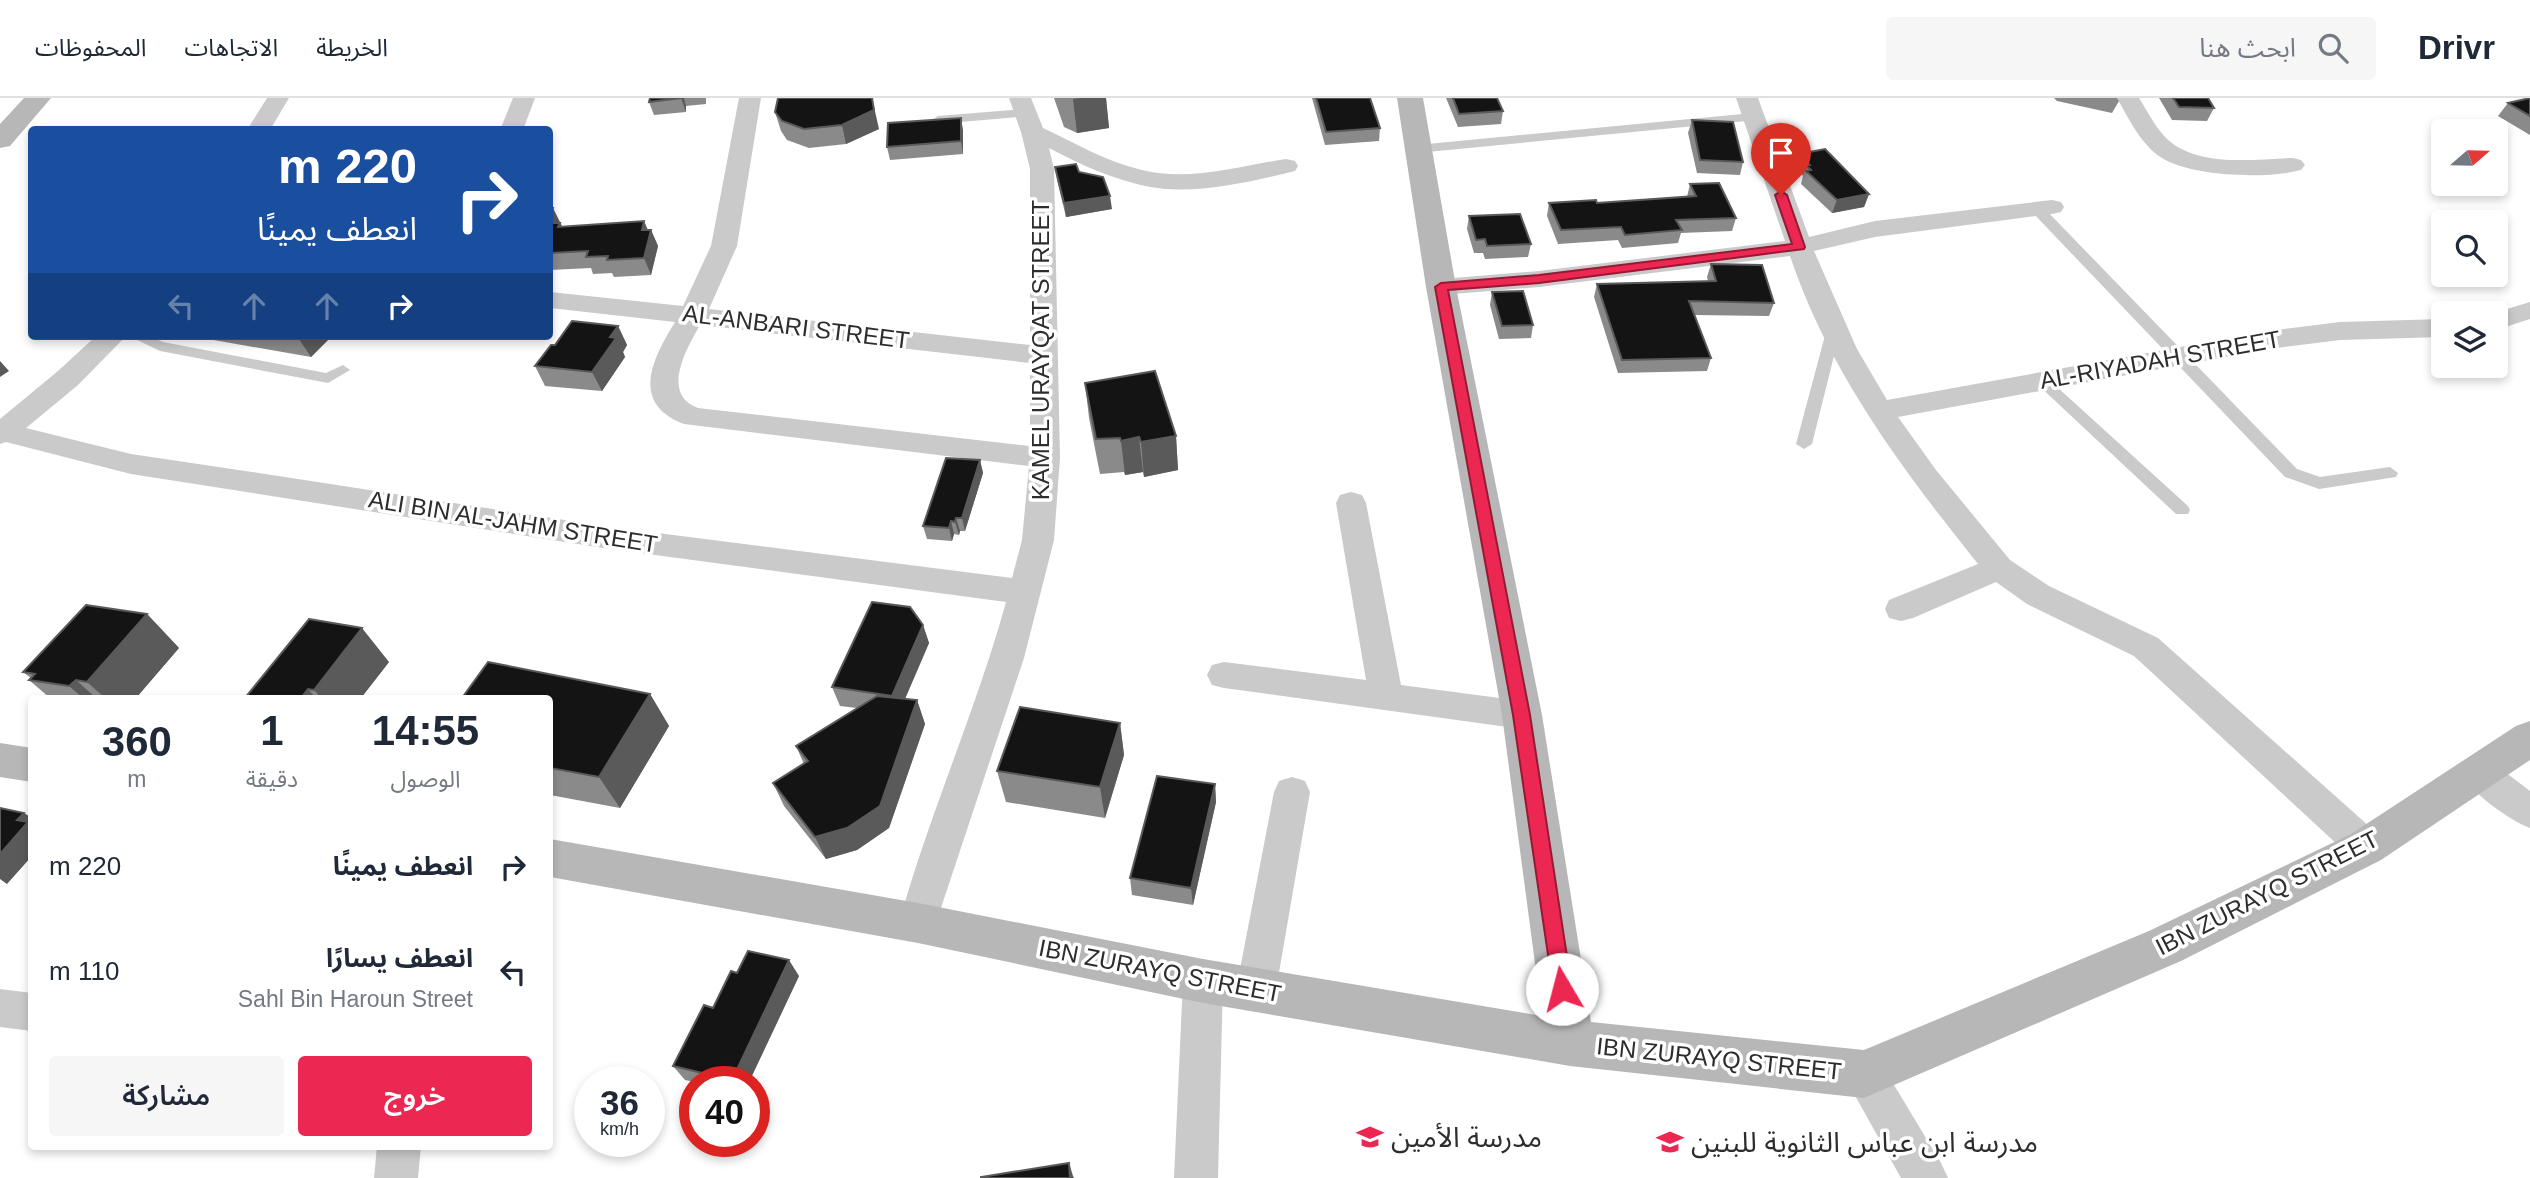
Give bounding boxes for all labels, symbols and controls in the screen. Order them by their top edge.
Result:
search box [1886,17,2376,80]
icon: search [2314,29,2352,67]
text: Drivr [2418,29,2495,66]
text: ابحث هنا [2199,33,2296,63]
text: المحفوظات [35,34,146,61]
text: الاتجاهات [184,34,278,61]
text: الخريطة [316,34,388,61]
north arrow [2431,119,2508,196]
map controls [2431,119,2508,378]
pin [1751,123,1811,195]
icon: arrive [1762,134,1800,172]
text: 220 m [278,139,417,193]
icon: right [441,154,532,245]
street label: KAMEL URAYQAT STREET [1027,199,1054,500]
button: search [2431,210,2508,287]
text: انعطف يمينًا [257,211,417,247]
icon: left [162,287,200,325]
icon: ahead [235,287,273,325]
icon: ahead [308,287,346,325]
icon: right [381,287,419,325]
street label: AL-ANBARI STREET [681,299,911,354]
button: layers [2431,301,2508,378]
street label: AL-RIYADAH STREET [2038,325,2283,394]
street label: ALI BIN AL-JAHM STREET [367,485,660,558]
text: 1 [260,707,284,754]
text: 14:55 [372,707,479,754]
text: 360 [102,718,172,765]
text: m [127,766,146,792]
text: دقيقة [246,766,298,792]
text: الوصول [391,766,460,792]
street label: IBN ZURAYQ STREET [2151,824,2383,960]
icon: right [494,848,532,886]
text: 220 m [49,851,121,881]
text: انعطف يمينًا [333,851,473,881]
street label: IBN ZURAYQ STREET [1037,934,1284,1007]
text: انعطف يسارًا [326,943,473,973]
position arrow [1525,952,1599,1026]
icon: left [494,953,532,991]
text: 110 m [49,956,119,986]
text: Sahl Bin Haroun Street [238,986,473,1012]
street label: IBN ZURAYQ STREET [1595,1032,1843,1085]
button: مشاركة [49,1056,284,1136]
button: خروج [298,1056,532,1136]
speed limit sign: 40 [679,1066,770,1157]
text: 36 [600,1083,639,1122]
text: km/h [600,1119,639,1139]
school or university icon: مدرسة الأمين [1355,1122,1385,1152]
place label: مدرسة الأمين [1391,1122,1542,1154]
school or university icon: مدرسة ابن عباس الثانوية للبنين [1655,1127,1685,1157]
place label: مدرسة ابن عباس الثانوية للبنين [1691,1127,2038,1159]

